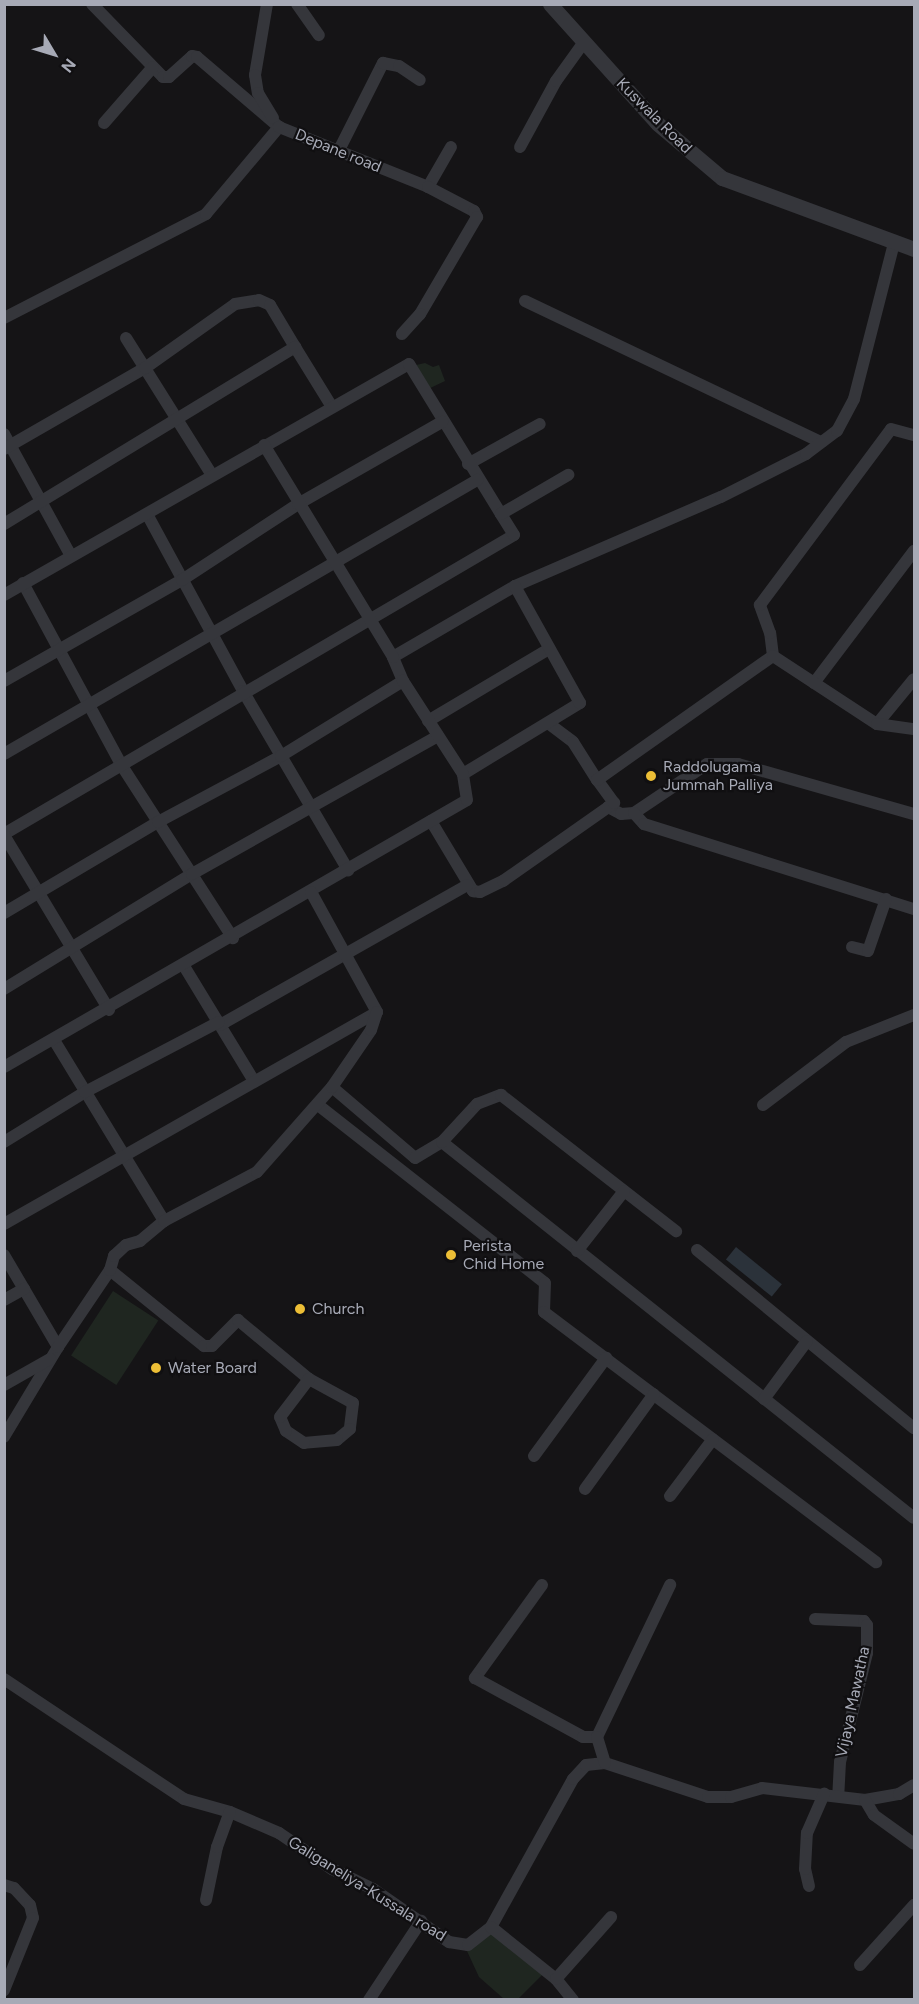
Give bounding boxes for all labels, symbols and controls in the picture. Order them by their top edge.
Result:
north arrow [24,24,84,84]
text: N [57,55,80,76]
street label: Kuswala Road [612,74,696,158]
street label: Depane road [292,125,384,177]
place label: Raddolugama Jummah Palliya [663,757,773,795]
marker: Raddolugama Jummah Palliya [644,769,658,783]
place label: Perista Chid Home [463,1236,544,1274]
marker: Perista Chid Home [444,1248,458,1262]
place label: Church [312,1299,364,1319]
marker: Church [293,1302,307,1316]
place label: Water Board [168,1358,257,1378]
marker: Water Board [149,1361,163,1375]
street label: Vijaya Mawatha [832,1645,874,1759]
street label: Galiganeliya-Kussala road [284,1832,450,1946]

